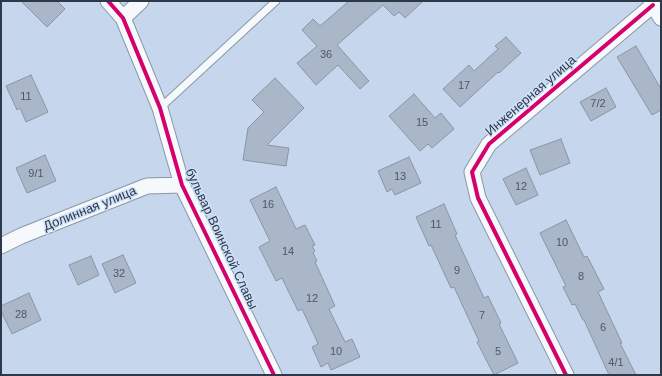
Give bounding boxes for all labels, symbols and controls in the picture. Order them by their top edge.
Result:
house number: 36 [320,48,332,62]
street label: Инженерная улица [483,52,579,140]
house number: 17 [458,79,470,93]
house number: 11 [20,90,32,104]
house number: 7/2 [590,97,606,111]
house number: 15 [416,116,428,130]
street label: бульвар Воинской Славы [181,166,261,312]
house number: 9/1 [28,167,44,181]
house number: 13 [394,170,406,184]
house number: 12 [515,180,527,194]
street label: Долинная улица [41,183,139,235]
house number: 16 [262,198,274,212]
house number: 11 [430,218,442,232]
house number: 10 [556,236,568,250]
house number: 14 [282,245,294,259]
house number: 9 [454,264,460,278]
house number: 32 [113,267,125,281]
house number: 8 [578,270,584,284]
house number: 12 [306,292,318,306]
house number: 28 [15,308,27,322]
house number: 7 [479,309,485,323]
house number: 6 [600,321,606,335]
house number: 10 [330,345,342,359]
house number: 5 [495,345,501,359]
house number: 4/1 [608,356,624,370]

